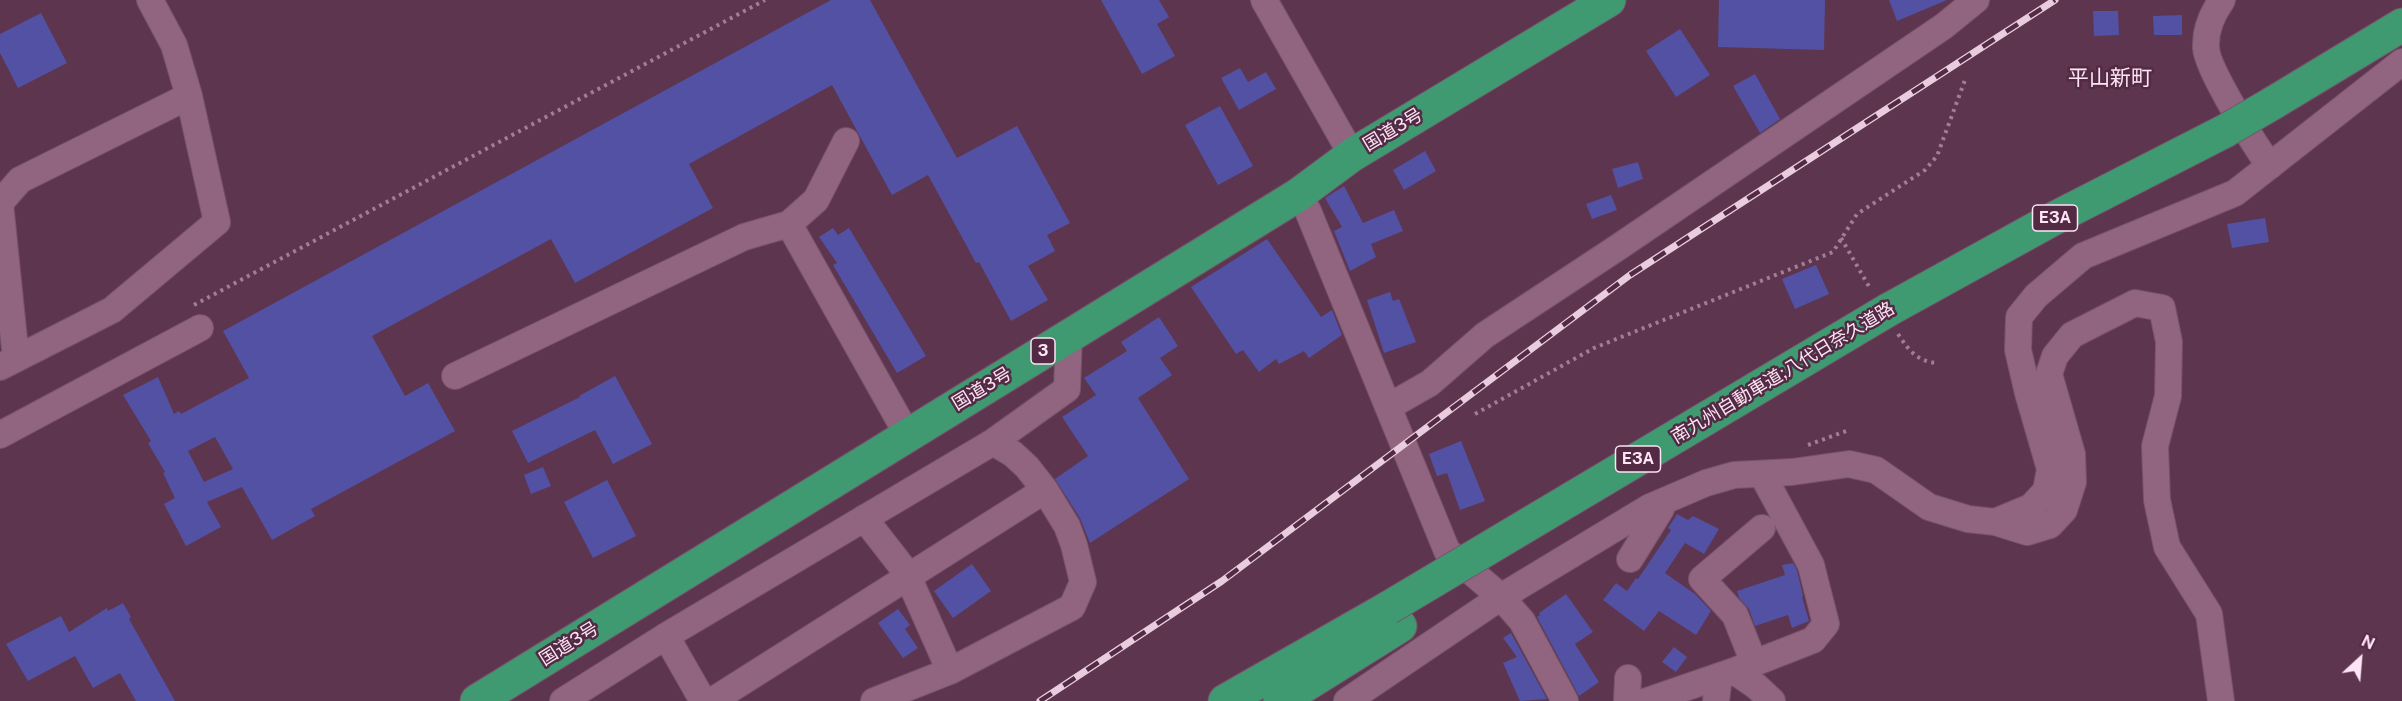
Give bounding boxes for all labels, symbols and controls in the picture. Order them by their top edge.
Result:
district label: 平山新町 [2068,66,2152,92]
street label: 国道3号 [1359,104,1427,156]
road number: E3A [2032,205,2078,231]
street label: 南九州自動車道;八代日奈久道路 [1668,298,1898,448]
road number: 3 [1031,338,1055,364]
street label: 国道3号 [948,363,1016,415]
road number: E3A [1616,446,1660,472]
street label: 国道3号 [536,618,602,670]
north arrow [2330,629,2390,689]
text: N [2358,631,2378,654]

